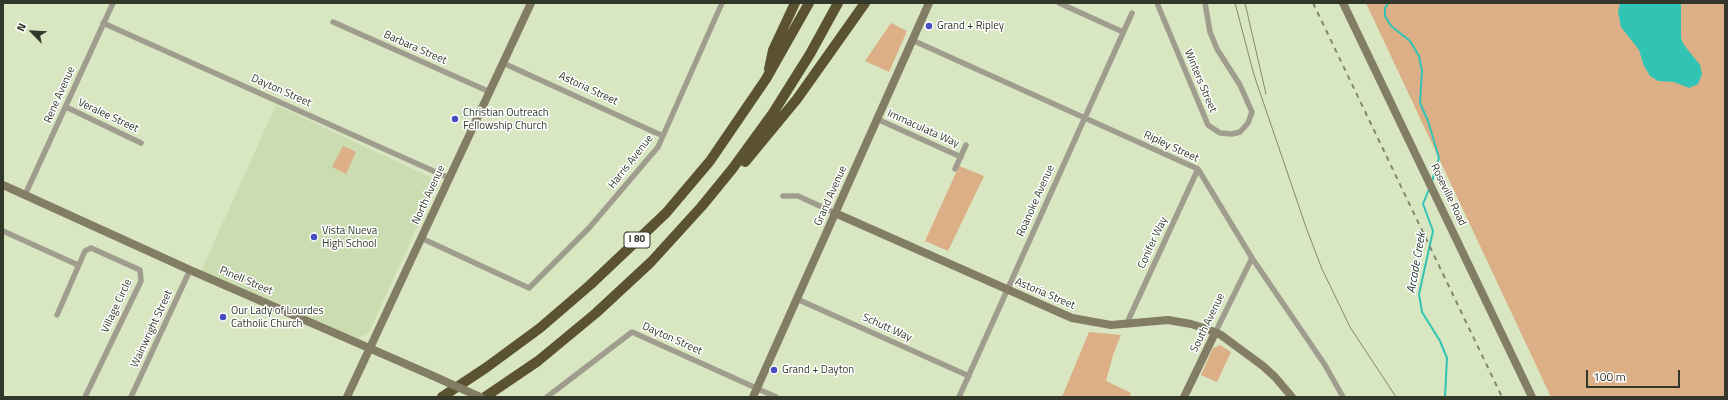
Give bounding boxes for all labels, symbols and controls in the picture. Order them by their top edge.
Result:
north arrow [12,12,52,52]
place label: Grand + Ripley [937,19,1004,33]
text: N [12,20,30,34]
marker: Grand + Ripley [924,21,934,31]
street label: Barbara Street [381,28,449,68]
street label: Winters Street [1181,48,1219,114]
street label: Rene Avenue [42,65,78,125]
street label: Astoria Street [556,70,620,108]
street label: Dayton Street [249,72,313,110]
street label: Veralee Street [76,96,140,136]
place label: Christian Outreach Fellowship Church [463,106,549,132]
street label: Immaculata Way [885,107,961,151]
marker: Christian Outreach Fellowship Church [450,114,460,124]
street label: Ripley Street [1141,129,1201,165]
street label: Harris Avenue [606,132,656,192]
street label: Roseville Road [1427,162,1469,228]
street label: North Avenue [410,163,448,227]
street label: Roanoke Avenue [1014,163,1058,239]
street label: Grand Avenue [812,164,850,228]
street label: Conifer Way [1135,215,1171,271]
place label: Vista Nueva High School [322,224,377,250]
marker: Vista Nueva High School [309,232,319,242]
road number: I 80 [624,232,650,248]
water label: Arcade Creek [1405,232,1429,294]
street label: Pinell Street [218,264,274,298]
street label: Astoria Street [1013,275,1077,313]
street label: Village Circle [99,277,135,335]
street label: Wainwright Street [128,288,176,370]
street label: South Avenue [1188,291,1228,355]
place label: Our Lady of Lourdes Catholic Church [231,304,324,330]
street label: Schutt Way [860,311,914,345]
marker: Our Lady of Lourdes Catholic Church [218,312,228,322]
street label: Dayton Street [640,320,704,358]
scale bar [1588,362,1682,388]
place label: Grand + Dayton [782,363,854,377]
marker: Grand + Dayton [769,365,779,375]
text: 100 m [1593,367,1626,386]

